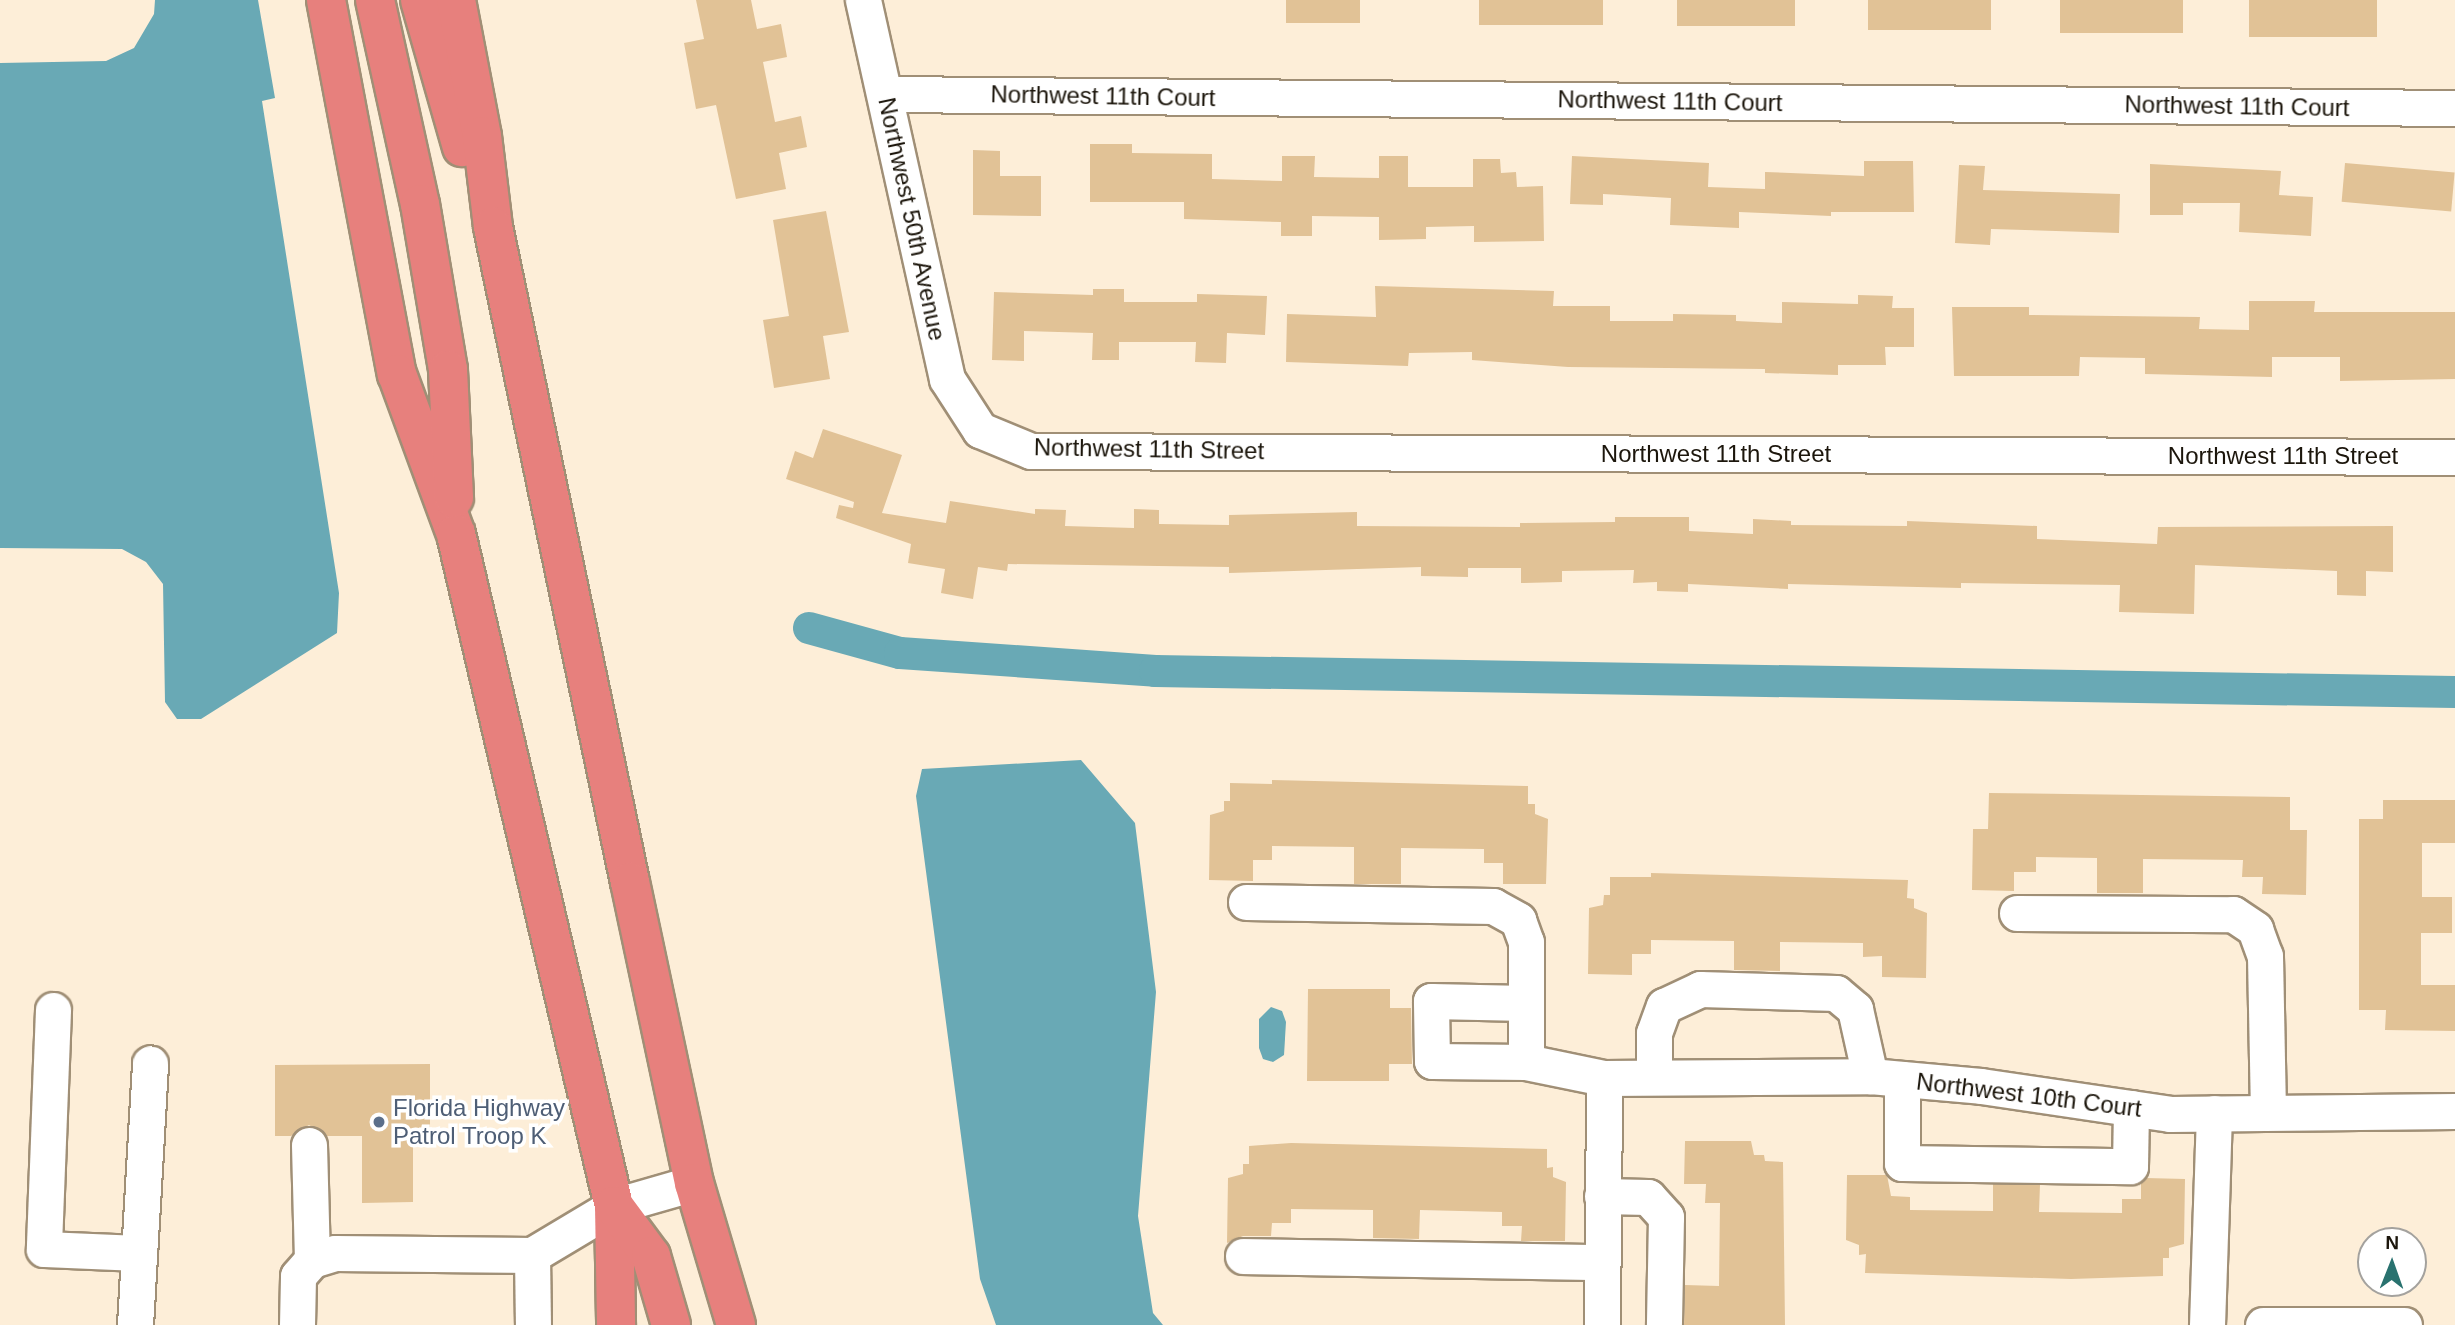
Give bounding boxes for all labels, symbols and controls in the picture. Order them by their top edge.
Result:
street label: Northwest 11th Court [990,80,1216,112]
street label: Northwest 11th Court [1557,85,1783,117]
street label: Northwest 11th Court [2124,90,2350,122]
street label: Northwest 50th Avenue [872,94,952,344]
street label: Northwest 11th Street [1034,433,1264,465]
street label: Northwest 11th Street [1601,440,1831,468]
street label: Northwest 11th Street [2168,442,2398,470]
street label: Northwest 10th Court [1915,1067,2143,1123]
place label: Florida Highway Patrol Troop K [393,1094,565,1150]
marker: Florida Highway Patrol Troop K [371,1114,387,1130]
north arrow [2357,1227,2427,1297]
text: N [2385,1232,2399,1253]

